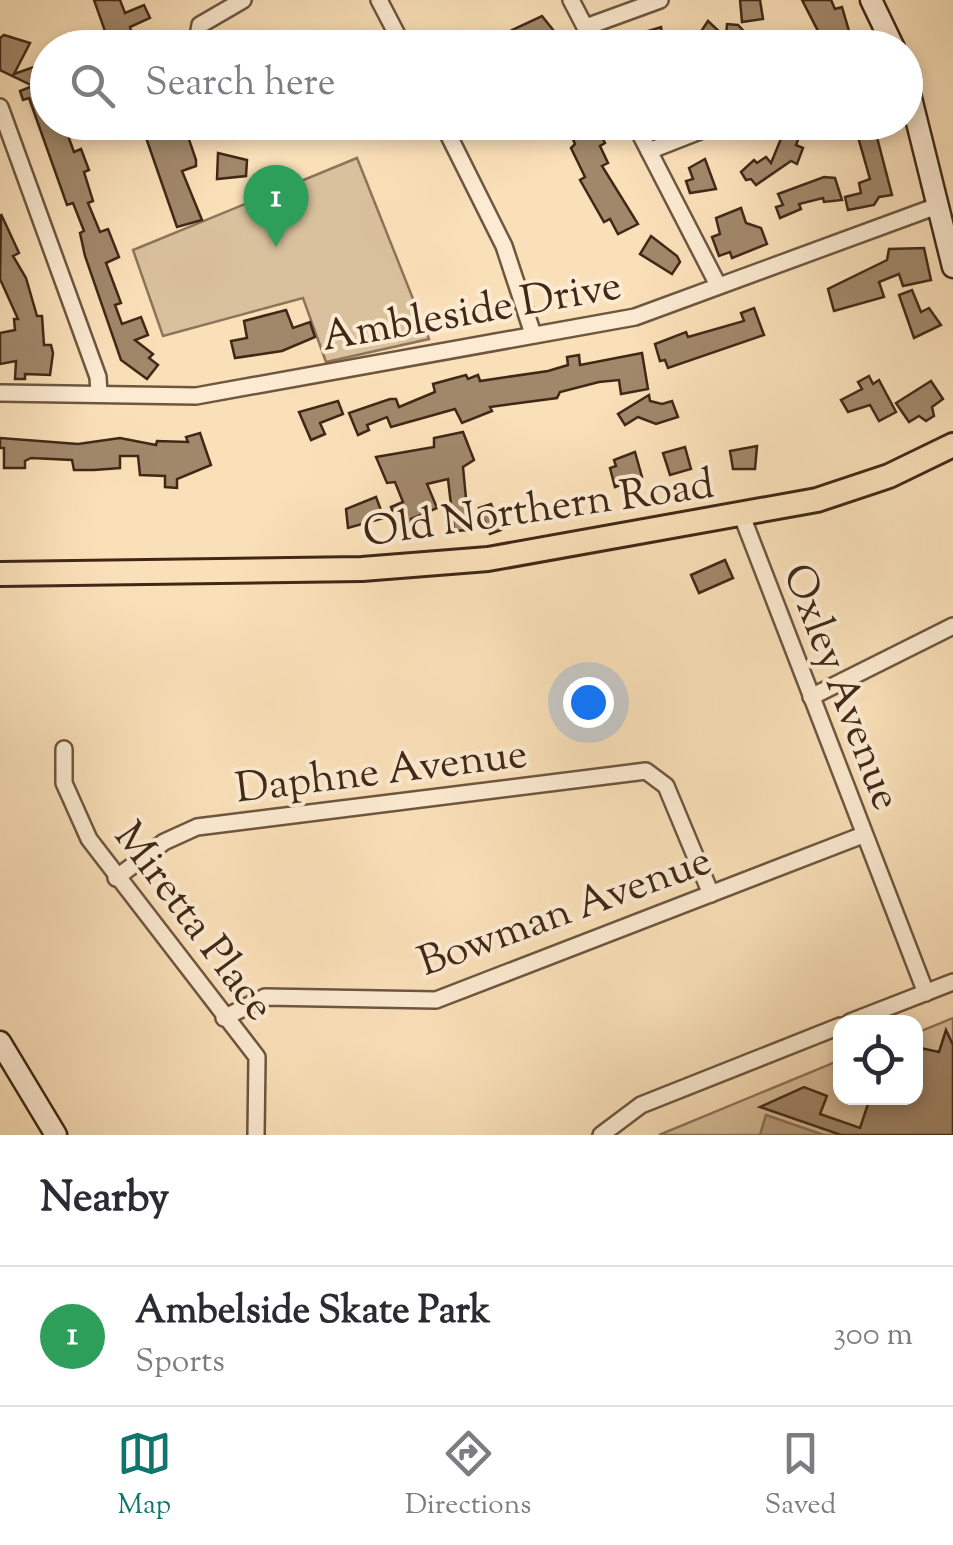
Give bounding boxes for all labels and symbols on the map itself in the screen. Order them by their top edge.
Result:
pin: 1 [244,164,308,247]
street label: Ambleside Drive [317,258,626,370]
street label: Old Northern Road [359,457,718,565]
street label: Oxley Avenue [765,556,914,819]
your location [563,677,614,728]
street label: Daphne Avenue [232,726,531,822]
street label: Miretta Place [97,811,287,1035]
street label: Bowman Avenue [411,833,721,995]

